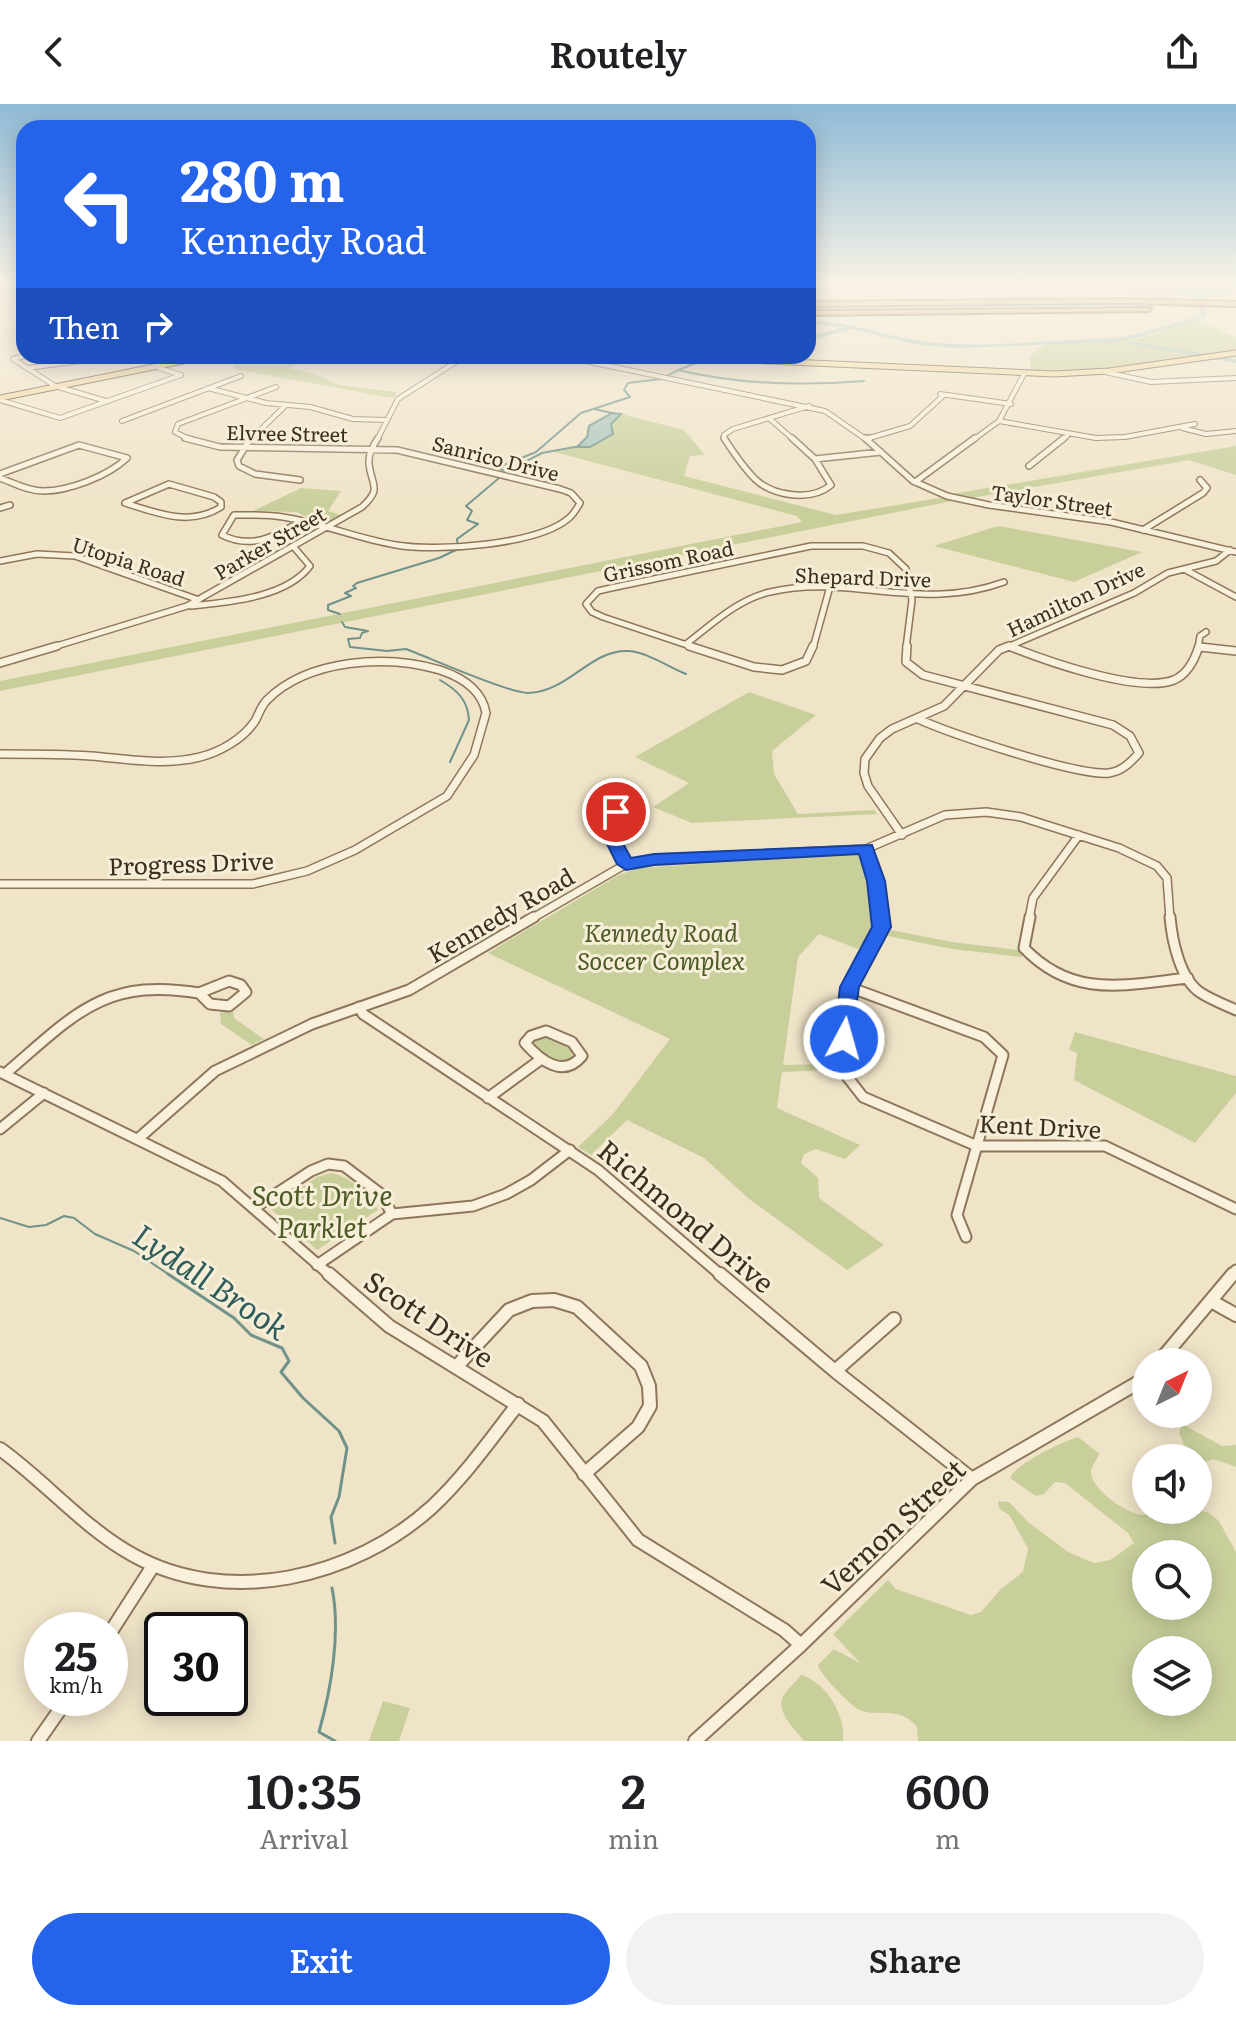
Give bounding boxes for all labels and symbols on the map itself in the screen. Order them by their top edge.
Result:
street label: Elvree Street [226,416,348,448]
street label: Sanrico Drive [429,427,563,487]
street label: Taylor Street [989,476,1115,522]
street label: Parker Street [208,498,330,586]
street label: Utopia Road [69,528,189,592]
street label: Grissom Road [600,532,736,588]
street label: Hamilton Drive [1001,553,1149,643]
street label: Shepard Drive [794,559,932,593]
pin [582,778,650,846]
street label: Progress Drive [108,842,274,882]
street label: Kennedy Road [420,858,580,970]
park label: Kennedy Road Soccer Complex [577,914,745,977]
position arrow [802,997,886,1081]
street label: Kent Drive [978,1104,1102,1146]
street label: Richmond Drive [589,1128,785,1302]
park label: Scott Drive Parklet [251,1173,393,1247]
water label: Lydall Brook [124,1210,300,1350]
street label: Scott Drive [357,1259,503,1377]
north arrow [1132,1348,1212,1428]
street label: Vernon Street [810,1447,974,1604]
speed limit sign: 30 [144,1612,248,1716]

